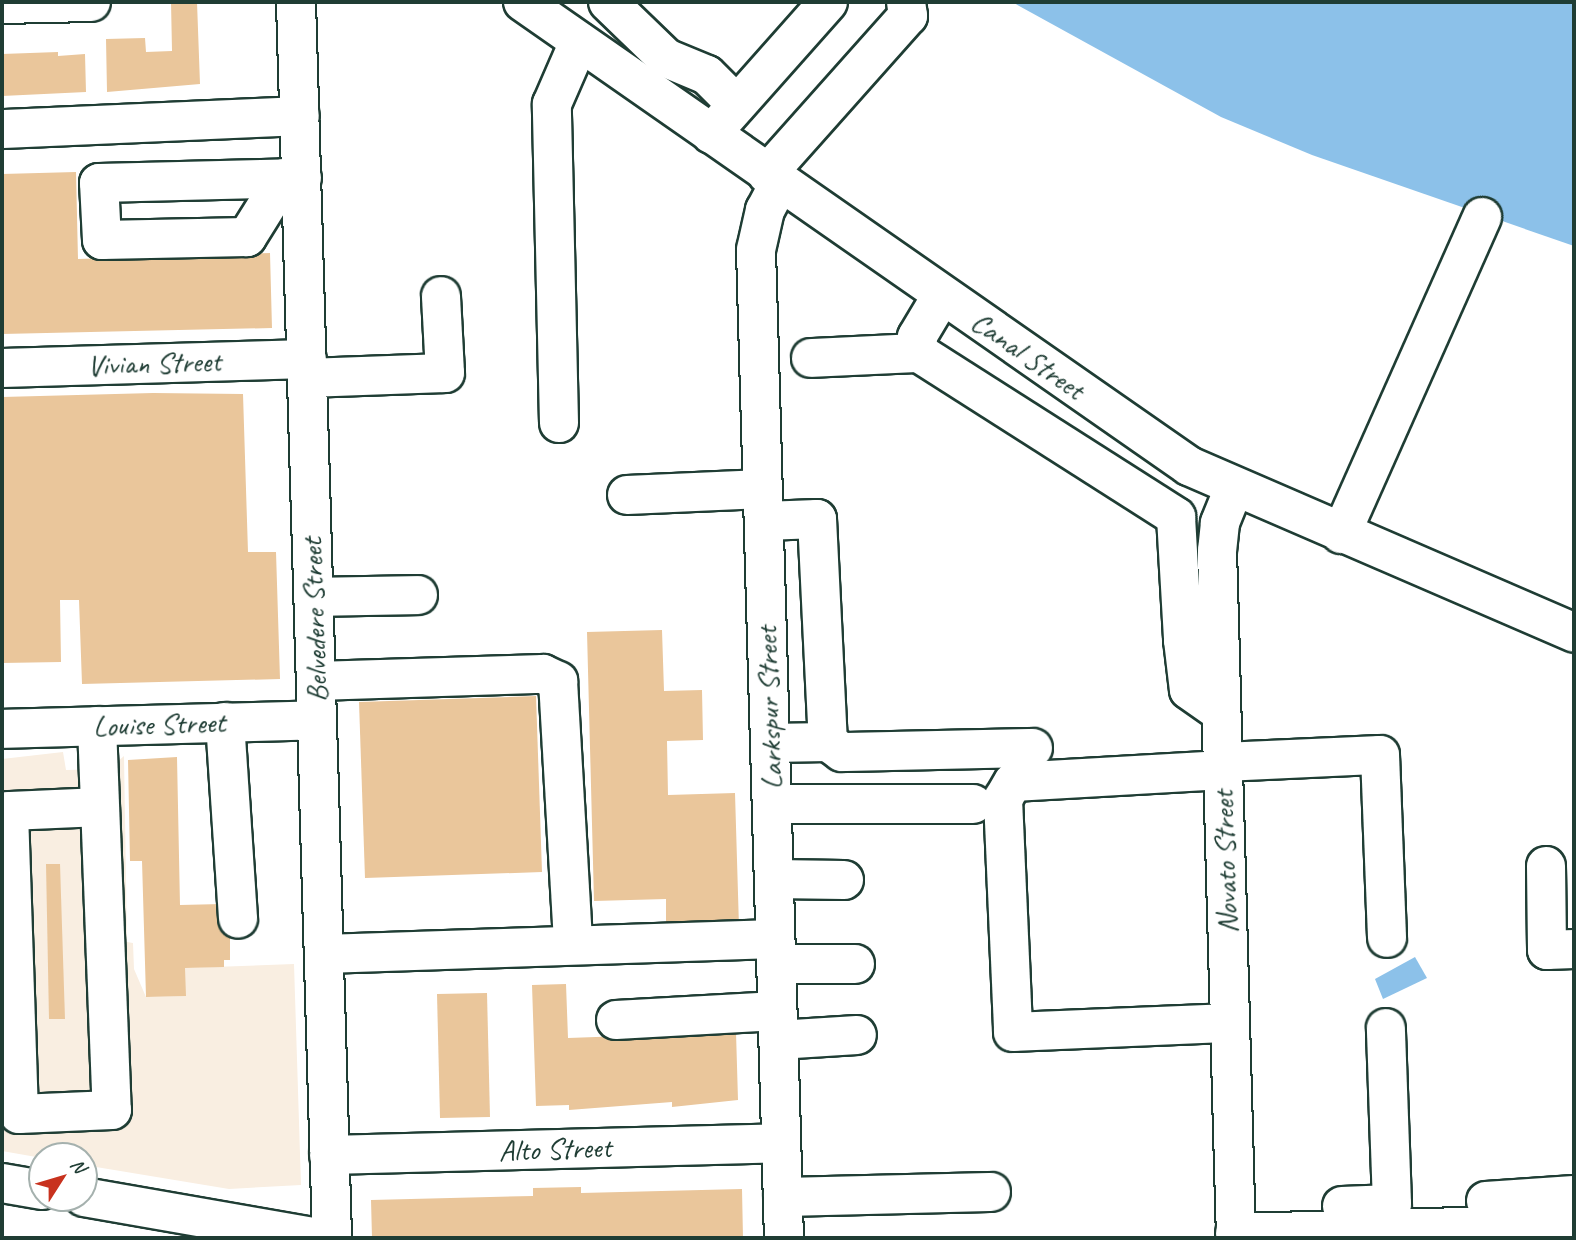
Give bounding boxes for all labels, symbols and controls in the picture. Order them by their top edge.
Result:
street label: Canal Street [964,303,1092,407]
street label: Vivian Street [86,343,222,383]
street label: Belvedere Street [293,537,335,703]
street label: Larkspur Street [748,626,790,790]
street label: Louise Street [92,704,226,744]
street label: Novato Street [1205,790,1245,934]
street label: Alto Street [498,1129,612,1169]
north arrow [28,1142,98,1212]
text: N [65,1154,91,1177]

